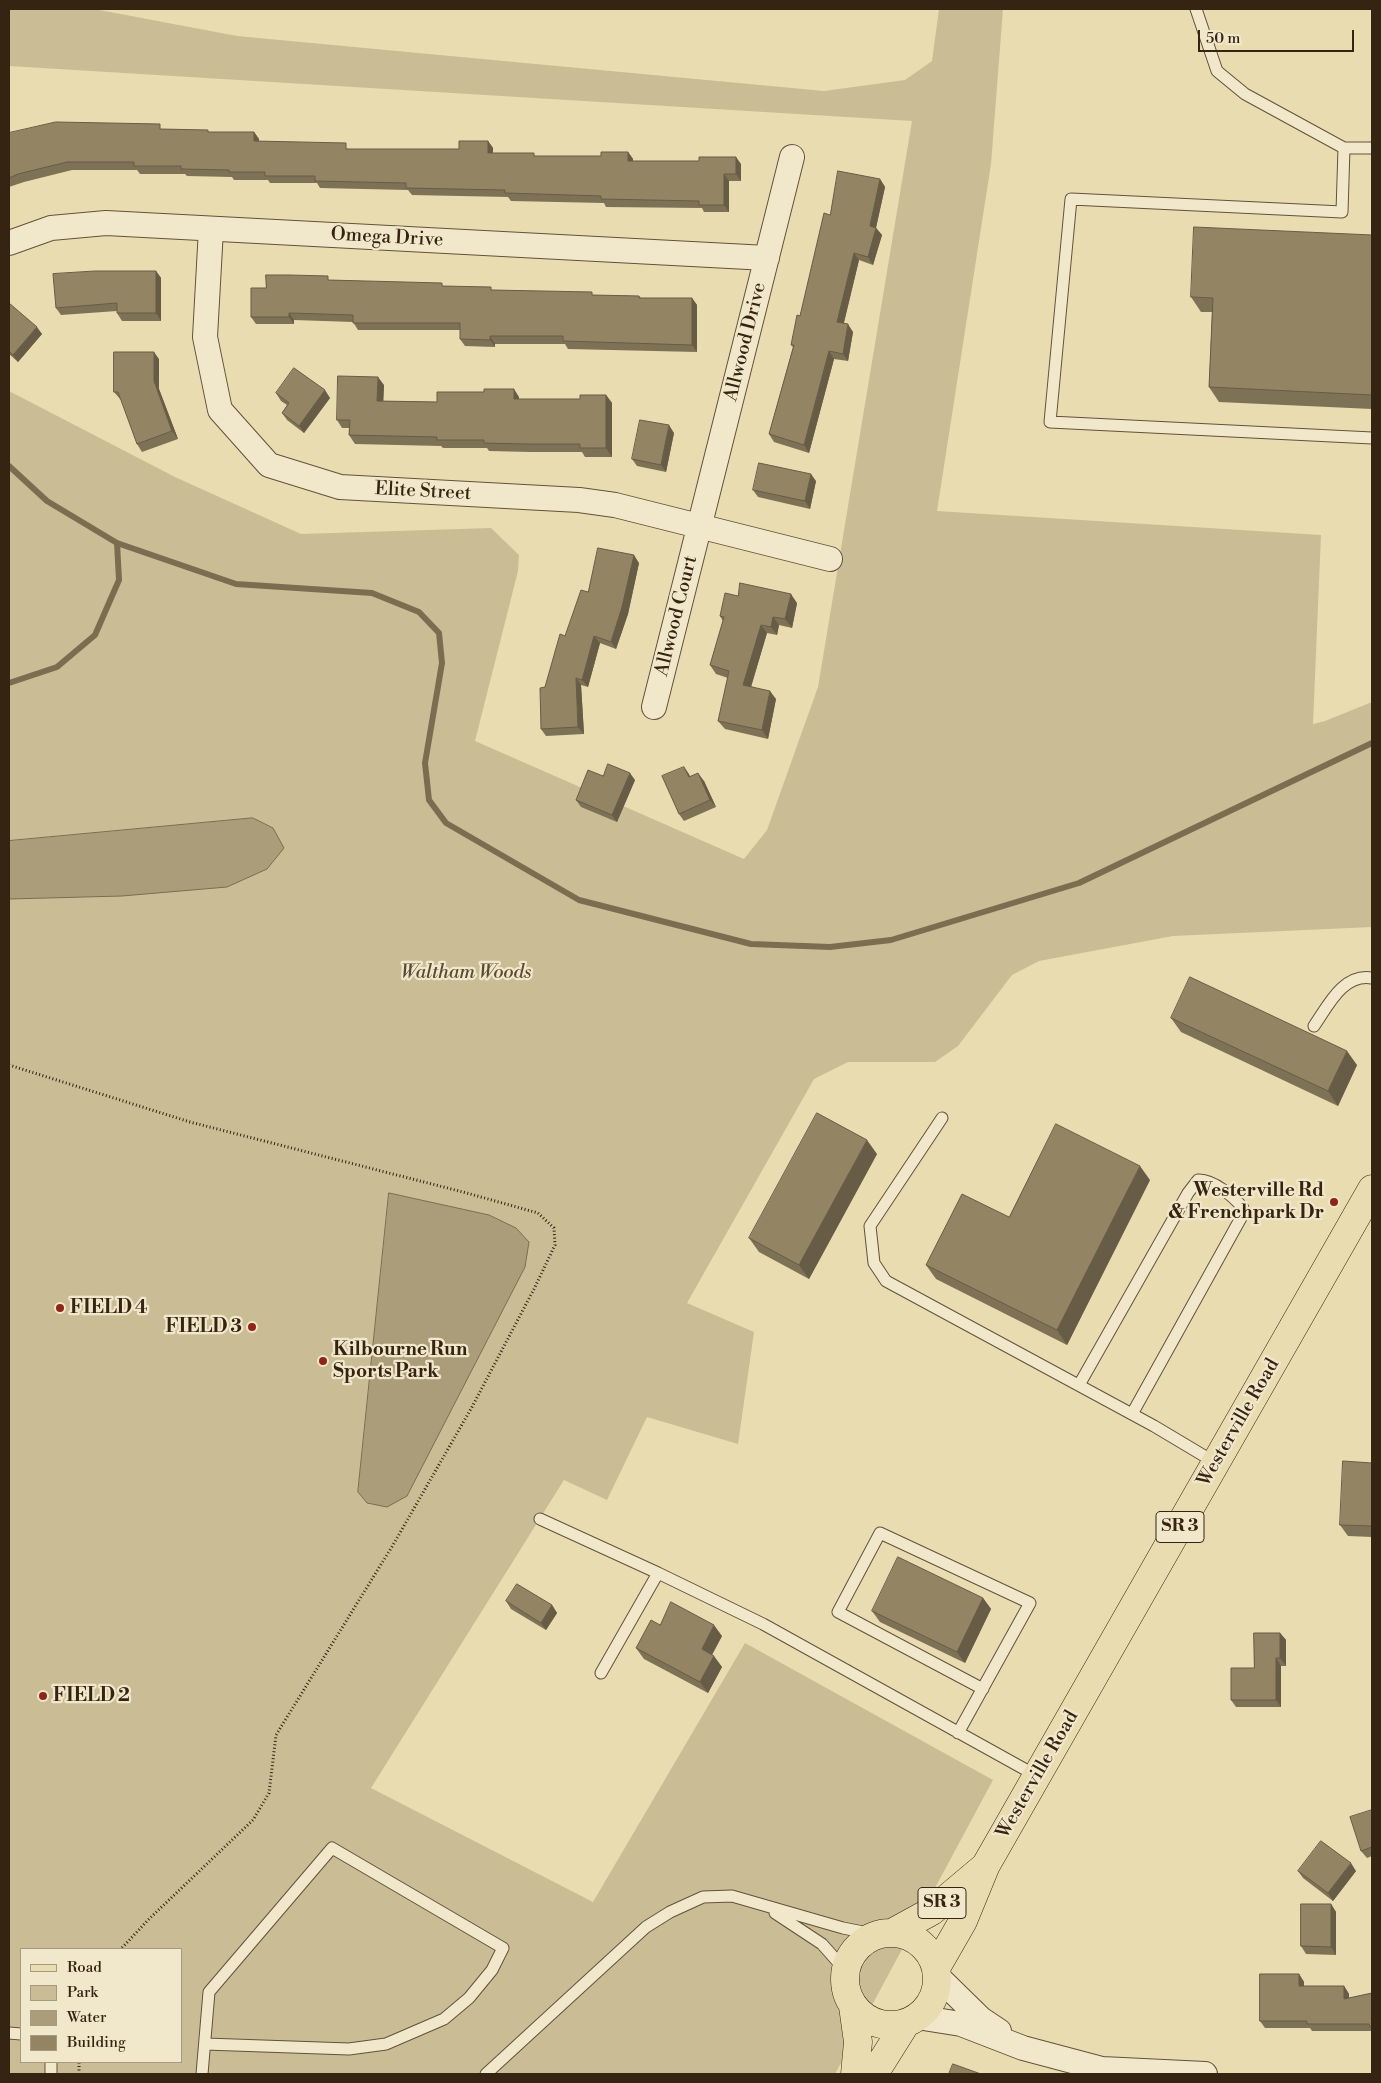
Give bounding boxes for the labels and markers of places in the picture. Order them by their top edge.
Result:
place label: Westerville Rd & Frenchpark Dr [1168,1180,1324,1224]
marker: Westerville Rd & Frenchpark Dr [1328,1196,1340,1208]
place label: FIELD 4 [70,1297,148,1319]
marker: FIELD 4 [54,1302,66,1314]
place label: FIELD 3 [166,1316,242,1338]
marker: FIELD 3 [246,1321,258,1333]
place label: Kilbourne Run Sports Park [333,1339,467,1383]
marker: Kilbourne Run Sports Park [317,1355,329,1367]
place label: FIELD 2 [53,1685,130,1707]
marker: FIELD 2 [37,1690,49,1702]

